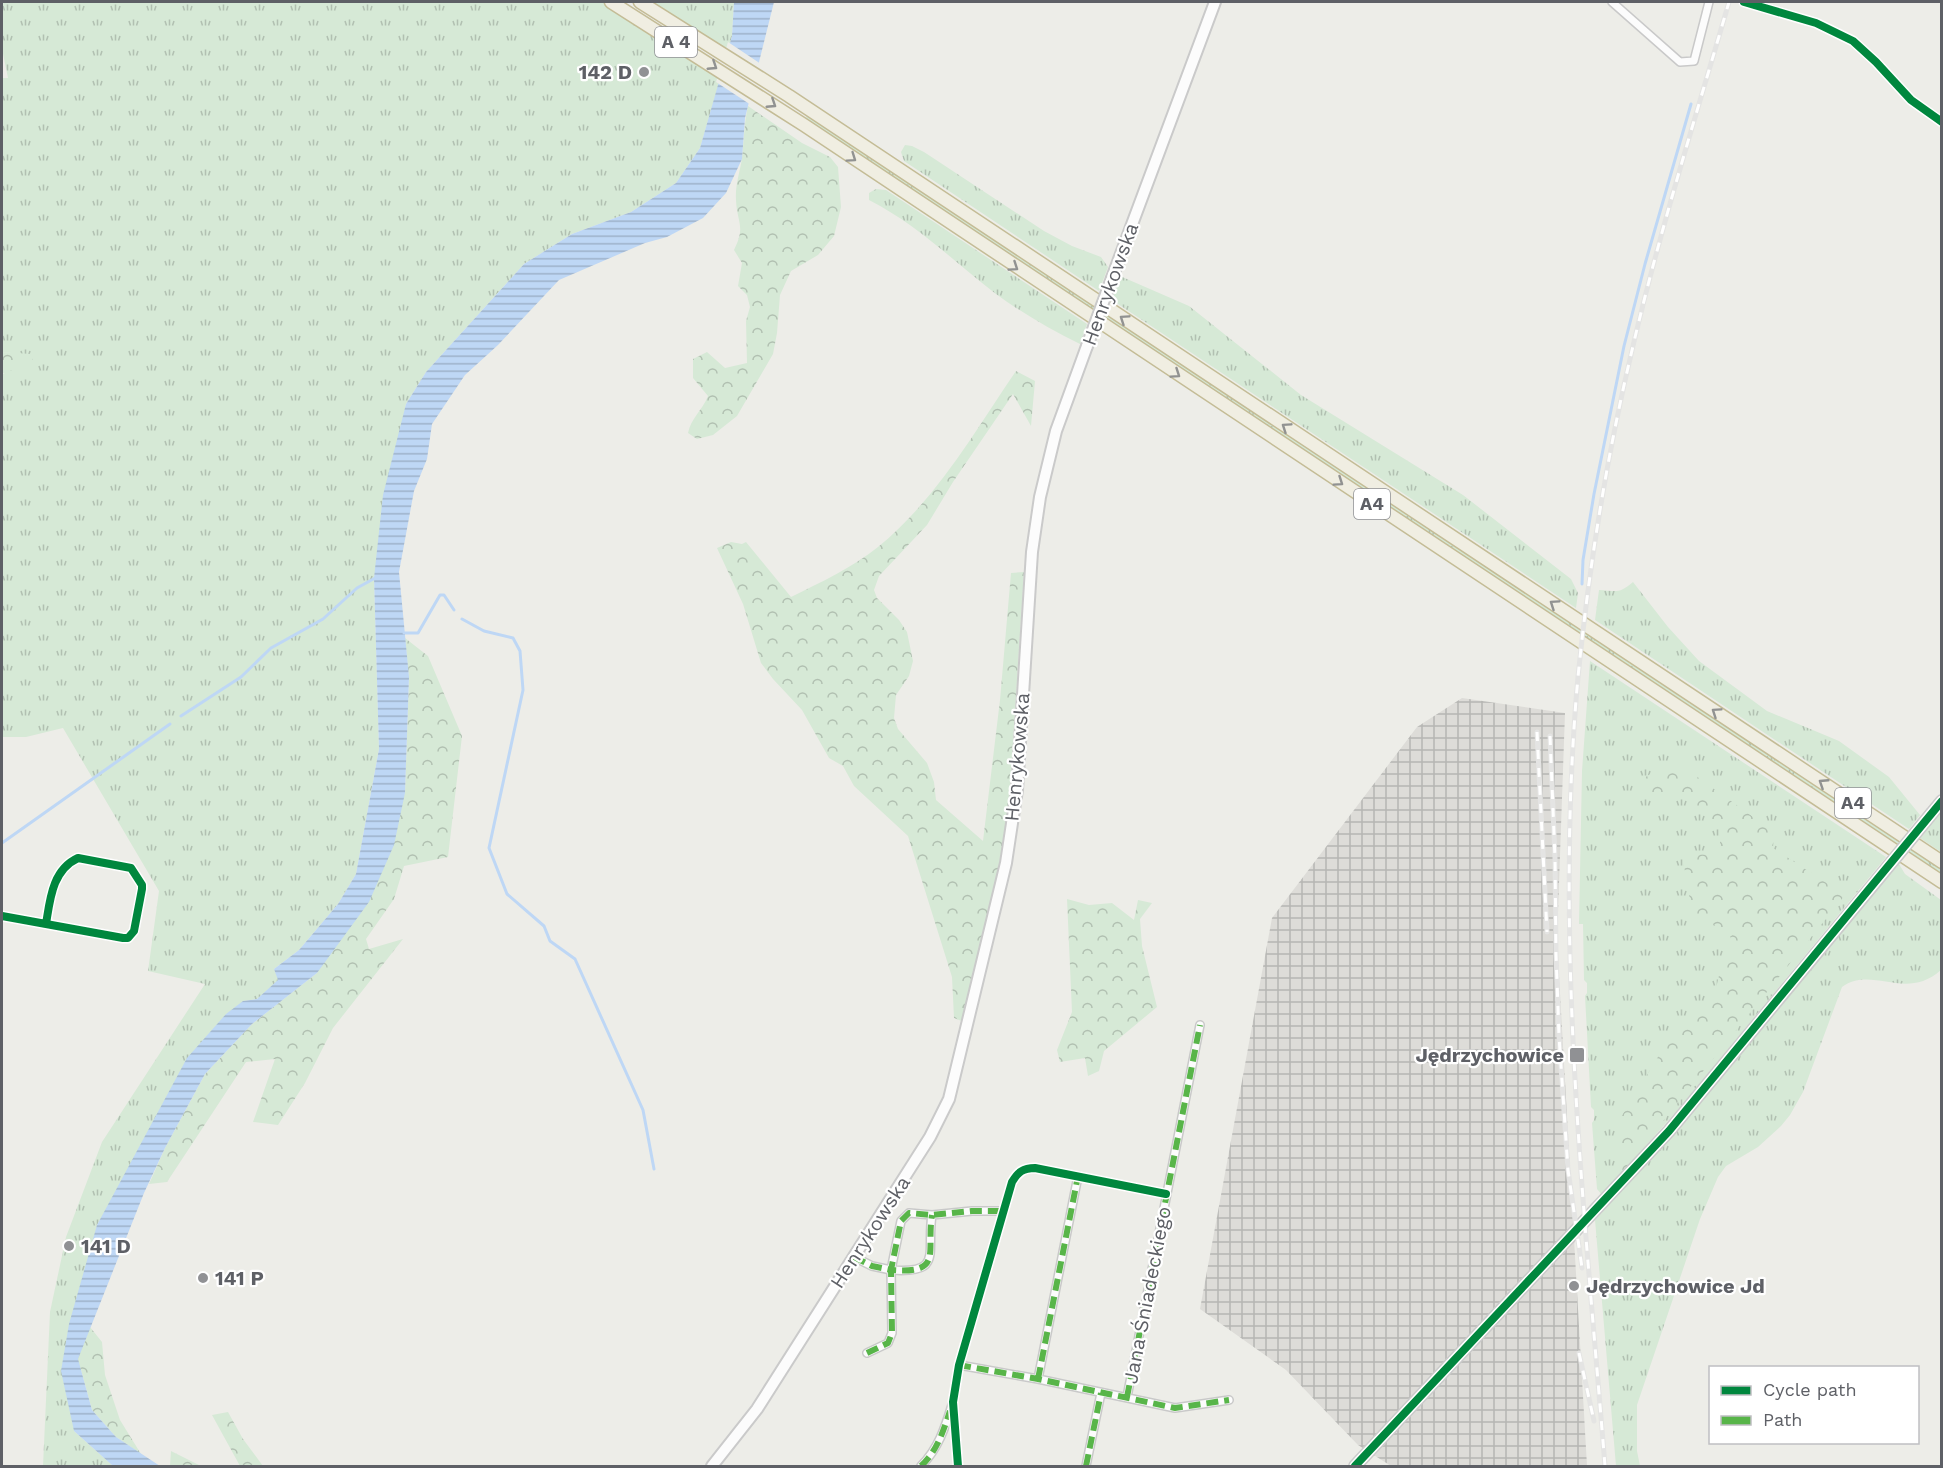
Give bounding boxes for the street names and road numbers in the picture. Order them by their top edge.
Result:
road number: A 4 [655,27,697,57]
street label: Henrykowska [1077,219,1143,349]
road number: A4 [1354,489,1390,519]
street label: Henrykowska [999,692,1035,822]
road number: A4 [1835,788,1871,818]
street label: Henrykowska [825,1171,915,1293]
street label: Jana Śniadeckiego [1118,1204,1176,1386]

